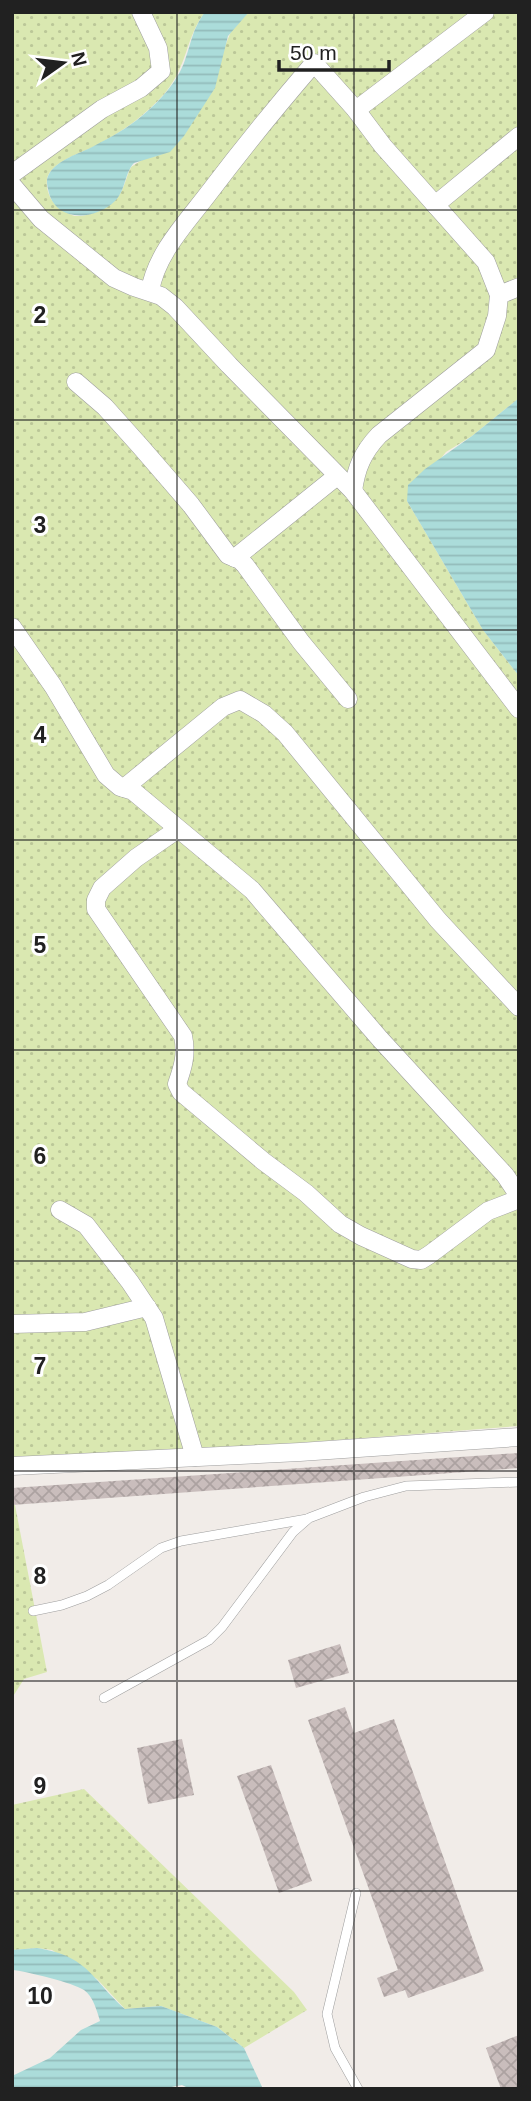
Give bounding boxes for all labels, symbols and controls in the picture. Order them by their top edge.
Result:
north arrow [28,28,98,98]
scale bar [279,28,389,72]
text: 50 m [290,41,337,64]
text: N [67,50,91,68]
text: 2 [34,302,46,328]
text: 3 [34,512,46,538]
text: 4 [34,722,47,748]
text: 5 [34,932,47,958]
text: 6 [34,1143,46,1169]
text: 7 [34,1353,46,1379]
text: 8 [34,1563,47,1589]
text: 9 [34,1773,46,1799]
text: 10 [27,1983,53,2009]

